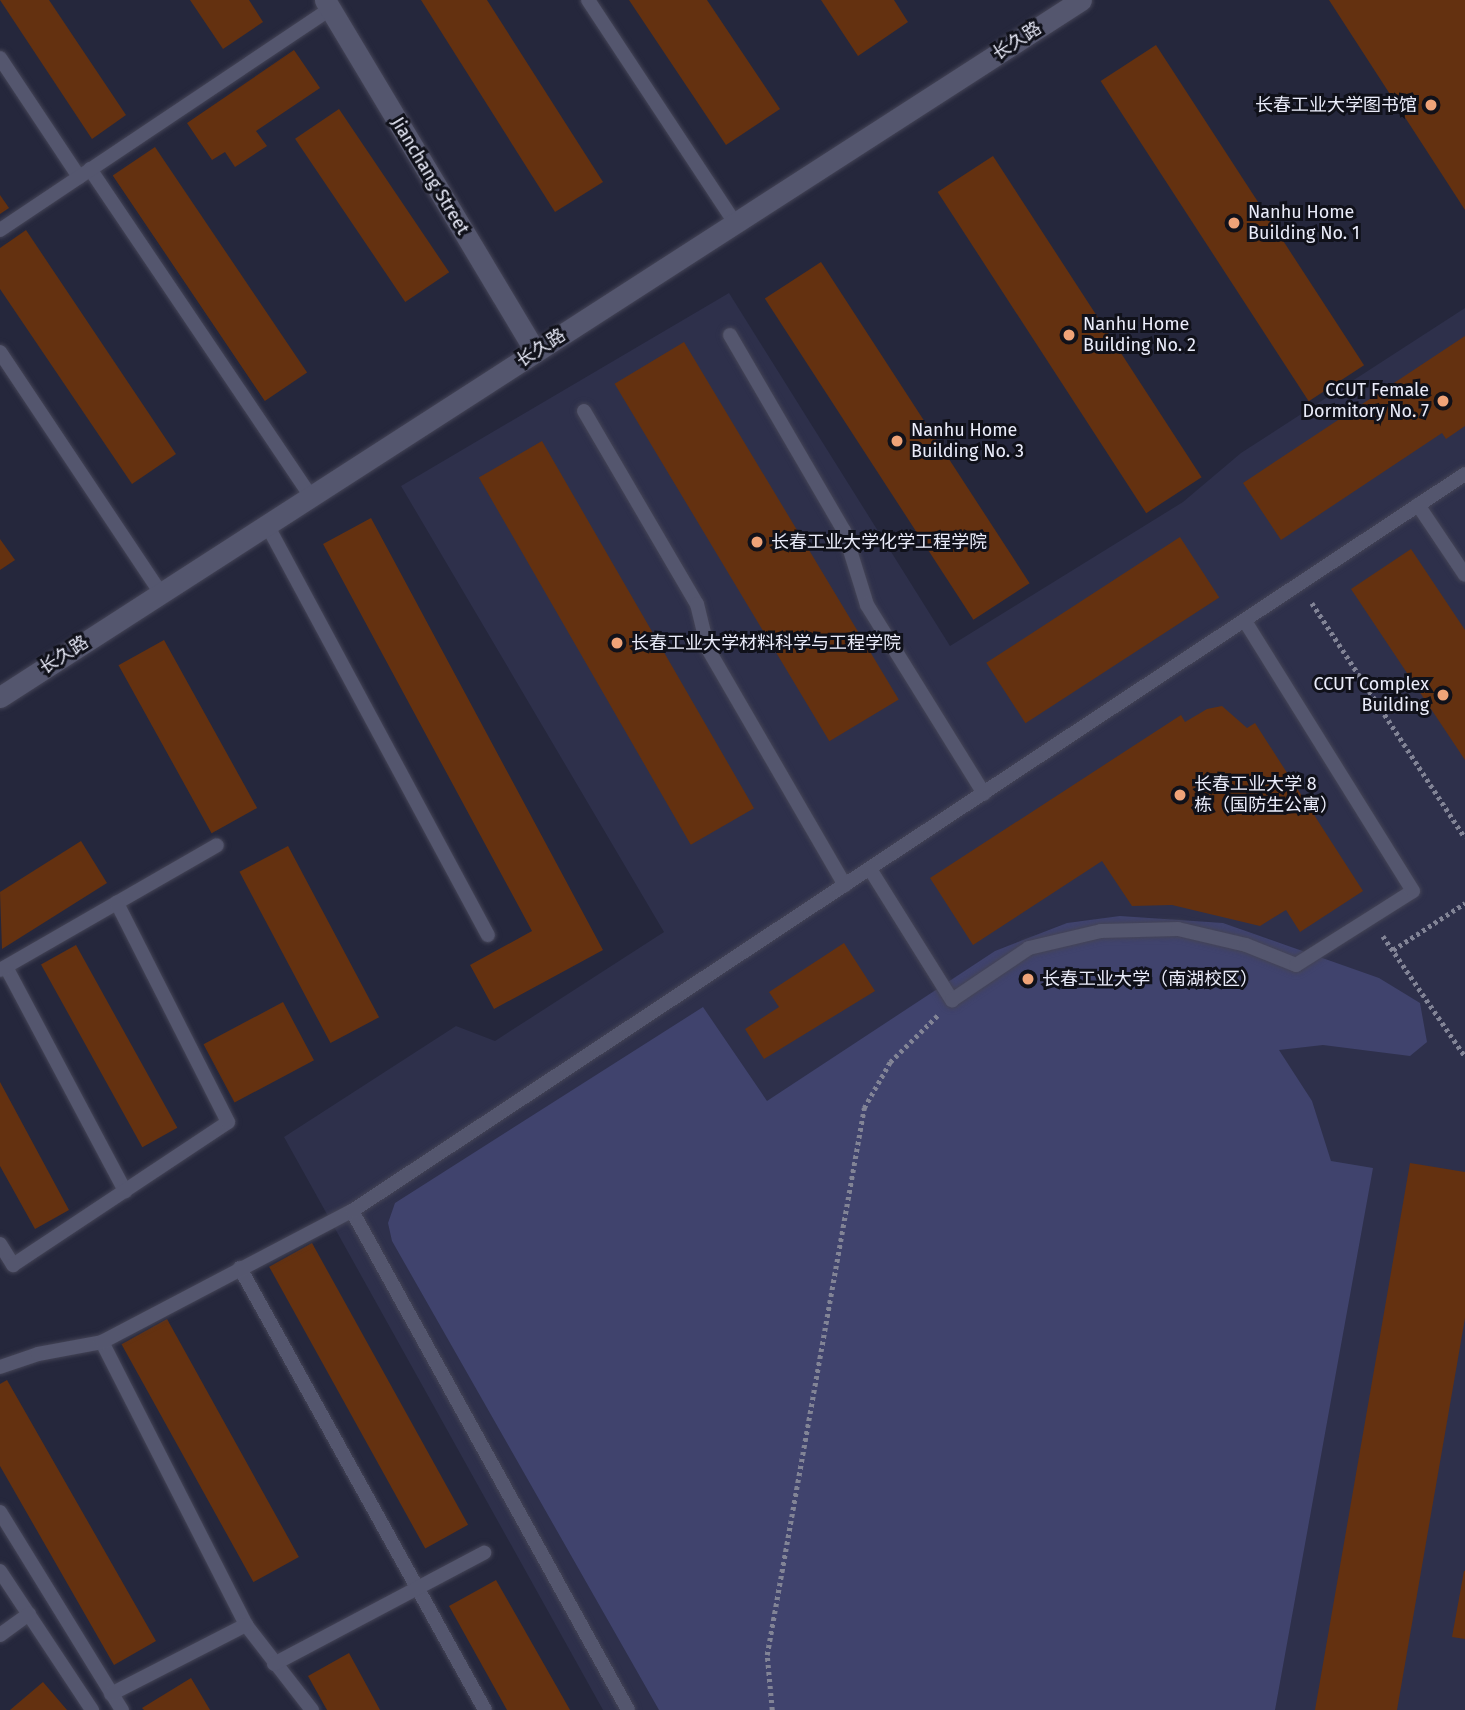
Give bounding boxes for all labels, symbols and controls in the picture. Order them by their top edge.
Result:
street label: 长久路 [988,17,1046,65]
place label: 长春工业大学图书馆 [1255,94,1417,116]
marker: 长春工业大学图书馆 [1423,97,1439,113]
street label: Jianchang Street [386,113,474,239]
place label: Nanhu Home Building No. 1 [1248,202,1360,244]
marker: Nanhu Home Building No. 1 [1226,215,1242,231]
place label: Nanhu Home Building No. 2 [1083,314,1196,356]
street label: 长久路 [512,324,570,372]
marker: Nanhu Home Building No. 2 [1061,327,1077,343]
place label: CCUT Female Dormitory No. 7 [1302,380,1429,422]
marker: CCUT Female Dormitory No. 7 [1435,393,1451,409]
place label: Nanhu Home Building No. 3 [911,420,1024,462]
marker: Nanhu Home Building No. 3 [889,433,905,449]
place label: 长春工业大学化学工程学院 [771,531,987,553]
marker: 长春工业大学化学工程学院 [749,534,765,550]
street label: 长久路 [35,631,93,679]
place label: 长春工业大学材料科学与工程学院 [631,632,901,654]
marker: 长春工业大学材料科学与工程学院 [609,635,625,651]
place label: CCUT Complex Building [1313,674,1429,716]
marker: CCUT Complex Building [1435,687,1451,703]
place label: 长春工业大学 8 栋（国防生公寓） [1194,774,1338,816]
marker: 长春工业大学 8 栋（国防生公寓） [1172,787,1188,803]
place label: 长春工业大学（南湖校区） [1042,968,1258,990]
marker: 长春工业大学（南湖校区） [1020,971,1036,987]

